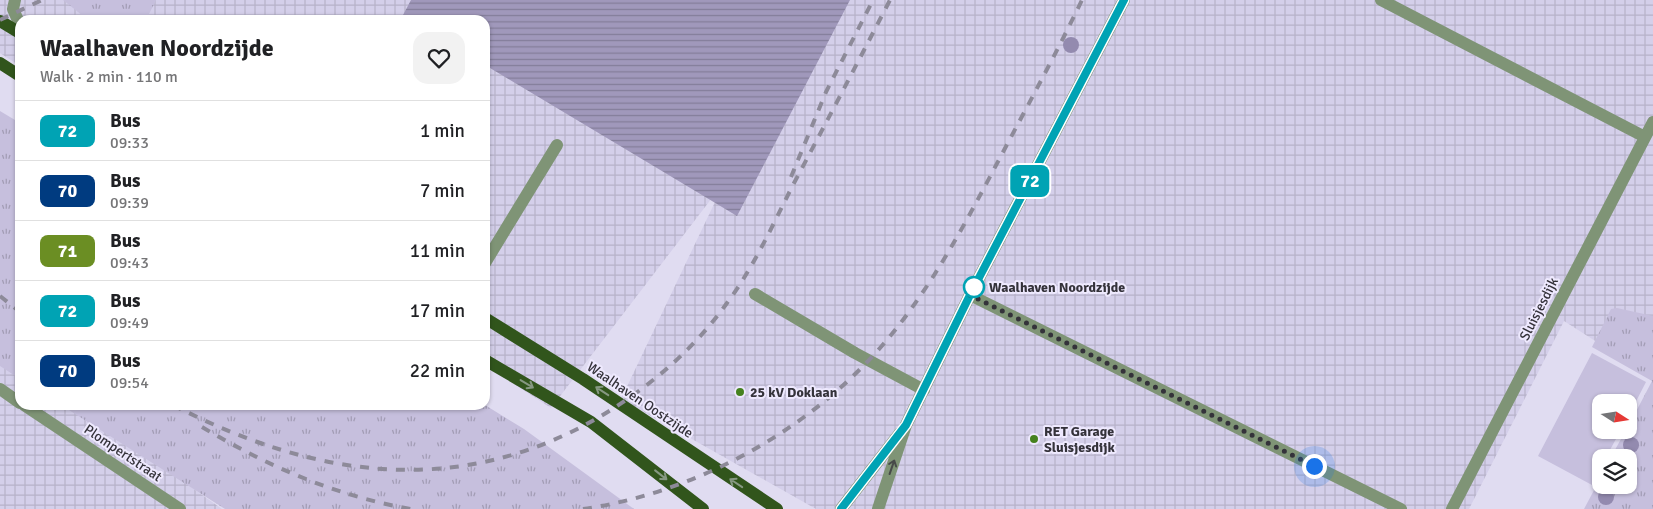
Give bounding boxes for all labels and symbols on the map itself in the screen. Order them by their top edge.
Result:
line badge: 72 [1008,165,1052,197]
street label: Sluisjesdijk [1516,275,1562,343]
marker: Waalhaven Noordzijde [963,276,985,298]
place label: Waalhaven Noordzijde [989,279,1125,296]
street label: Waalhaven Oostzijde [584,358,696,442]
one-way arrow [519,380,534,390]
place label: 25 kV Doklaan [750,384,838,401]
one-way arrow [595,386,609,396]
marker: 25 kV Doklaan [734,386,746,398]
north arrow [1592,394,1638,439]
street label: Plompertstraat [81,421,165,485]
place label: RET Garage Sluisjesdijk [1044,423,1115,456]
marker: RET Garage Sluisjesdijk [1028,433,1040,445]
your location [1302,454,1327,479]
one-way arrow [888,460,897,475]
one-way arrow [654,470,667,481]
one-way arrow [729,478,743,488]

